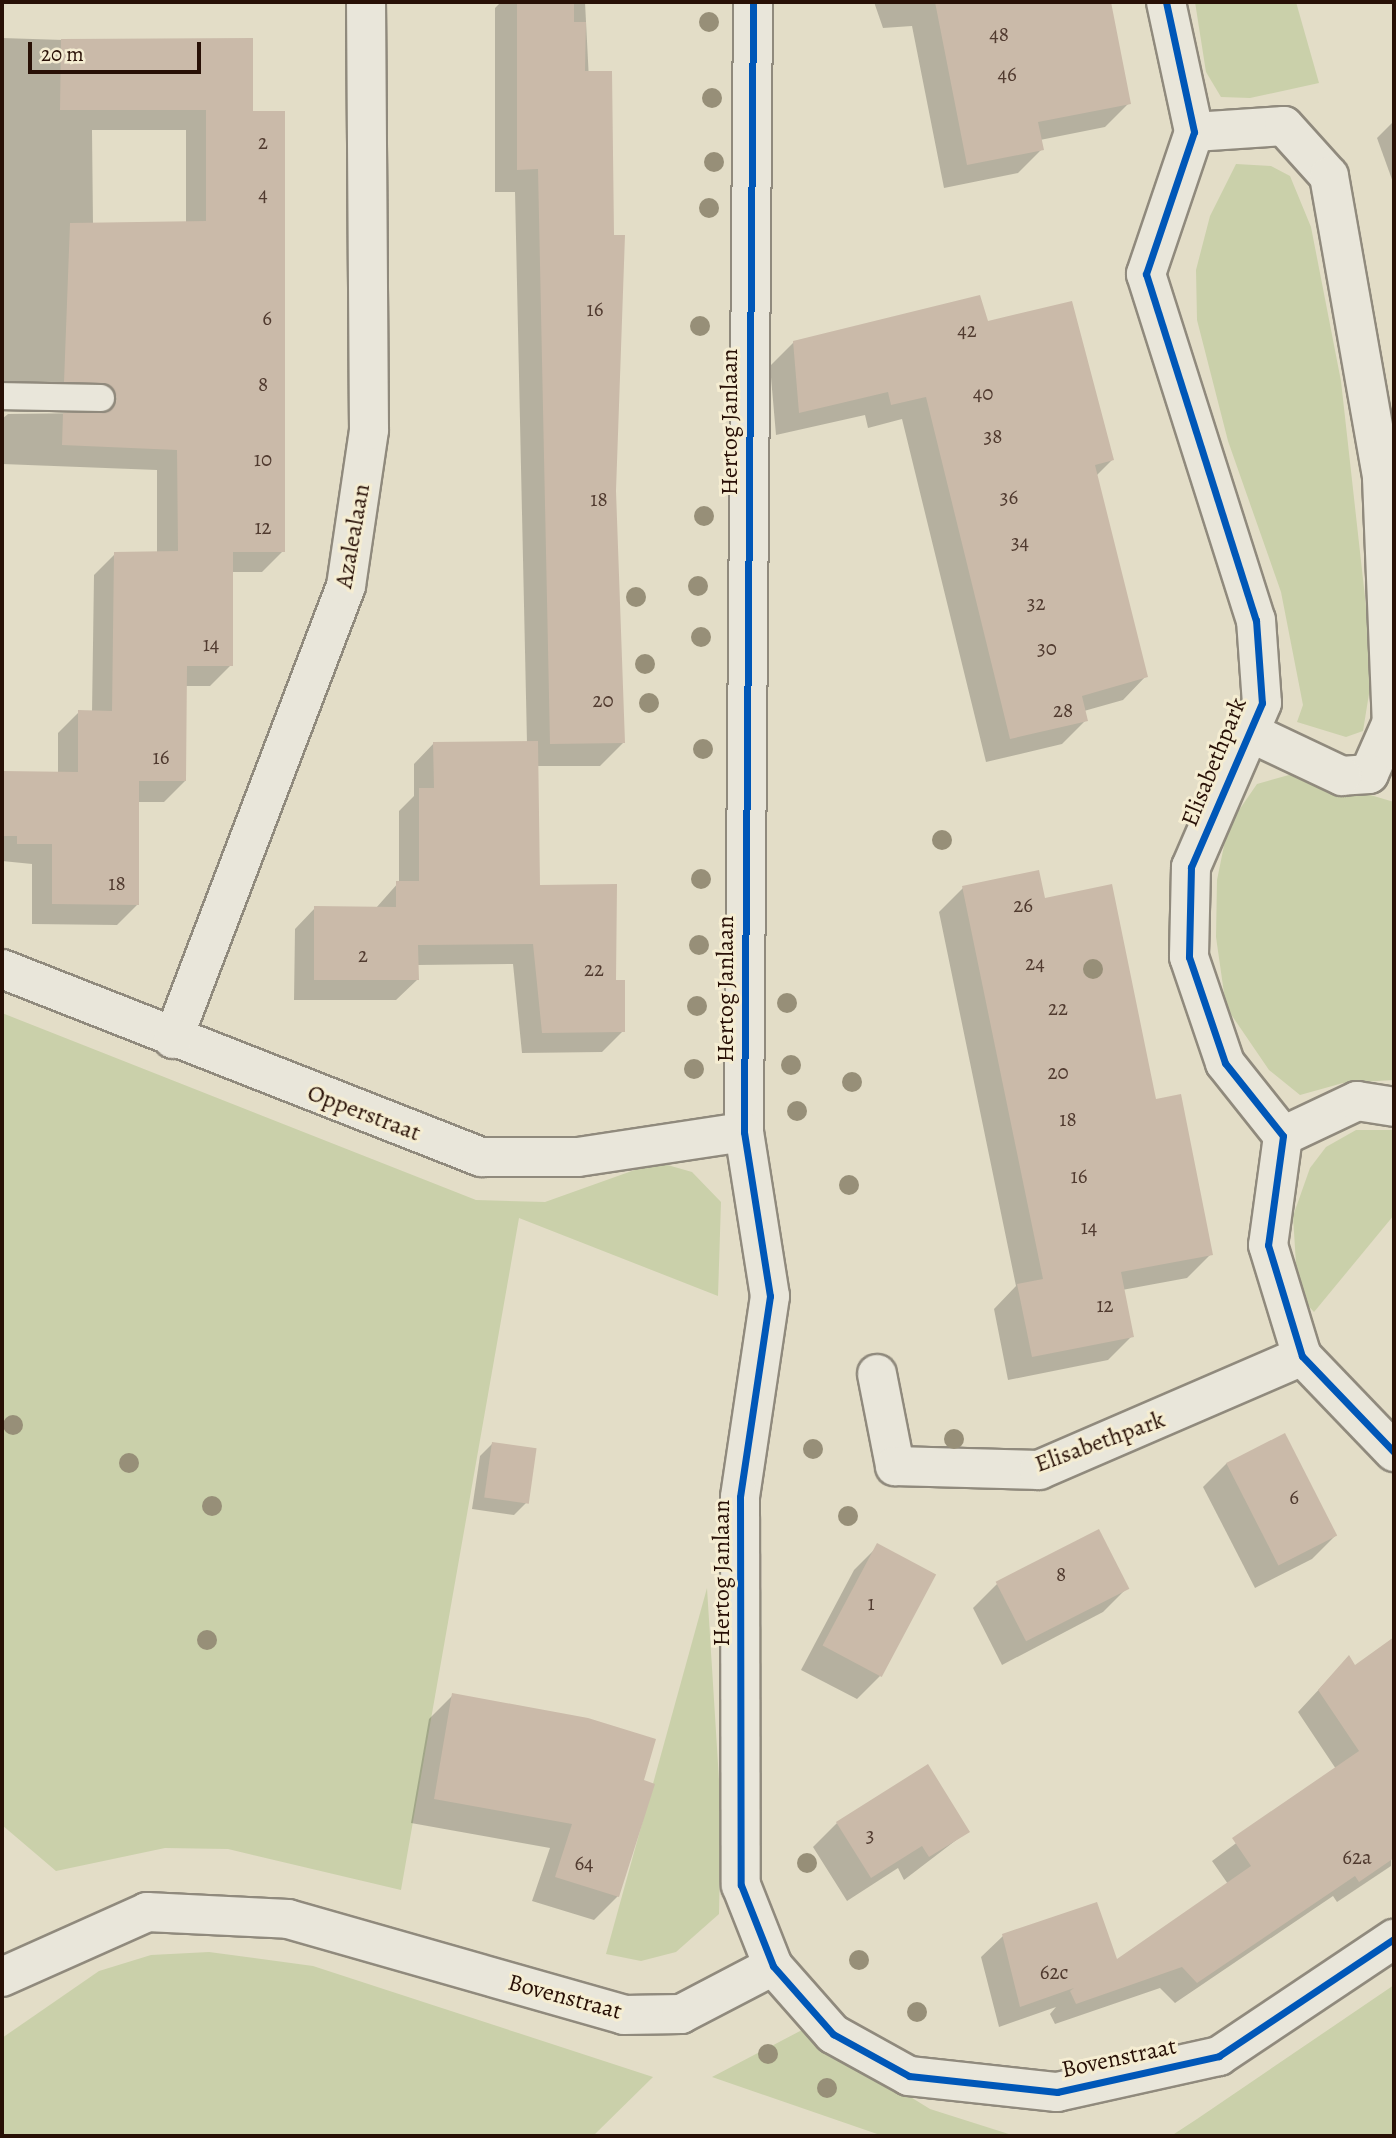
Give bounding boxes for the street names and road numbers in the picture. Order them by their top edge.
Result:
street label: Hertog Janlaan [716,348,744,496]
street label: Azalealaan [330,482,376,590]
street label: Elisabethpark [1175,693,1253,831]
street label: Hertog Janlaan [712,915,740,1063]
street label: Opperstraat [303,1078,425,1148]
street label: Elisabethpark [1031,1405,1169,1479]
street label: Hertog Janlaan [708,1499,736,1647]
street label: Bovenstraat [505,1968,625,2026]
street label: Bovenstraat [1059,2032,1179,2084]

